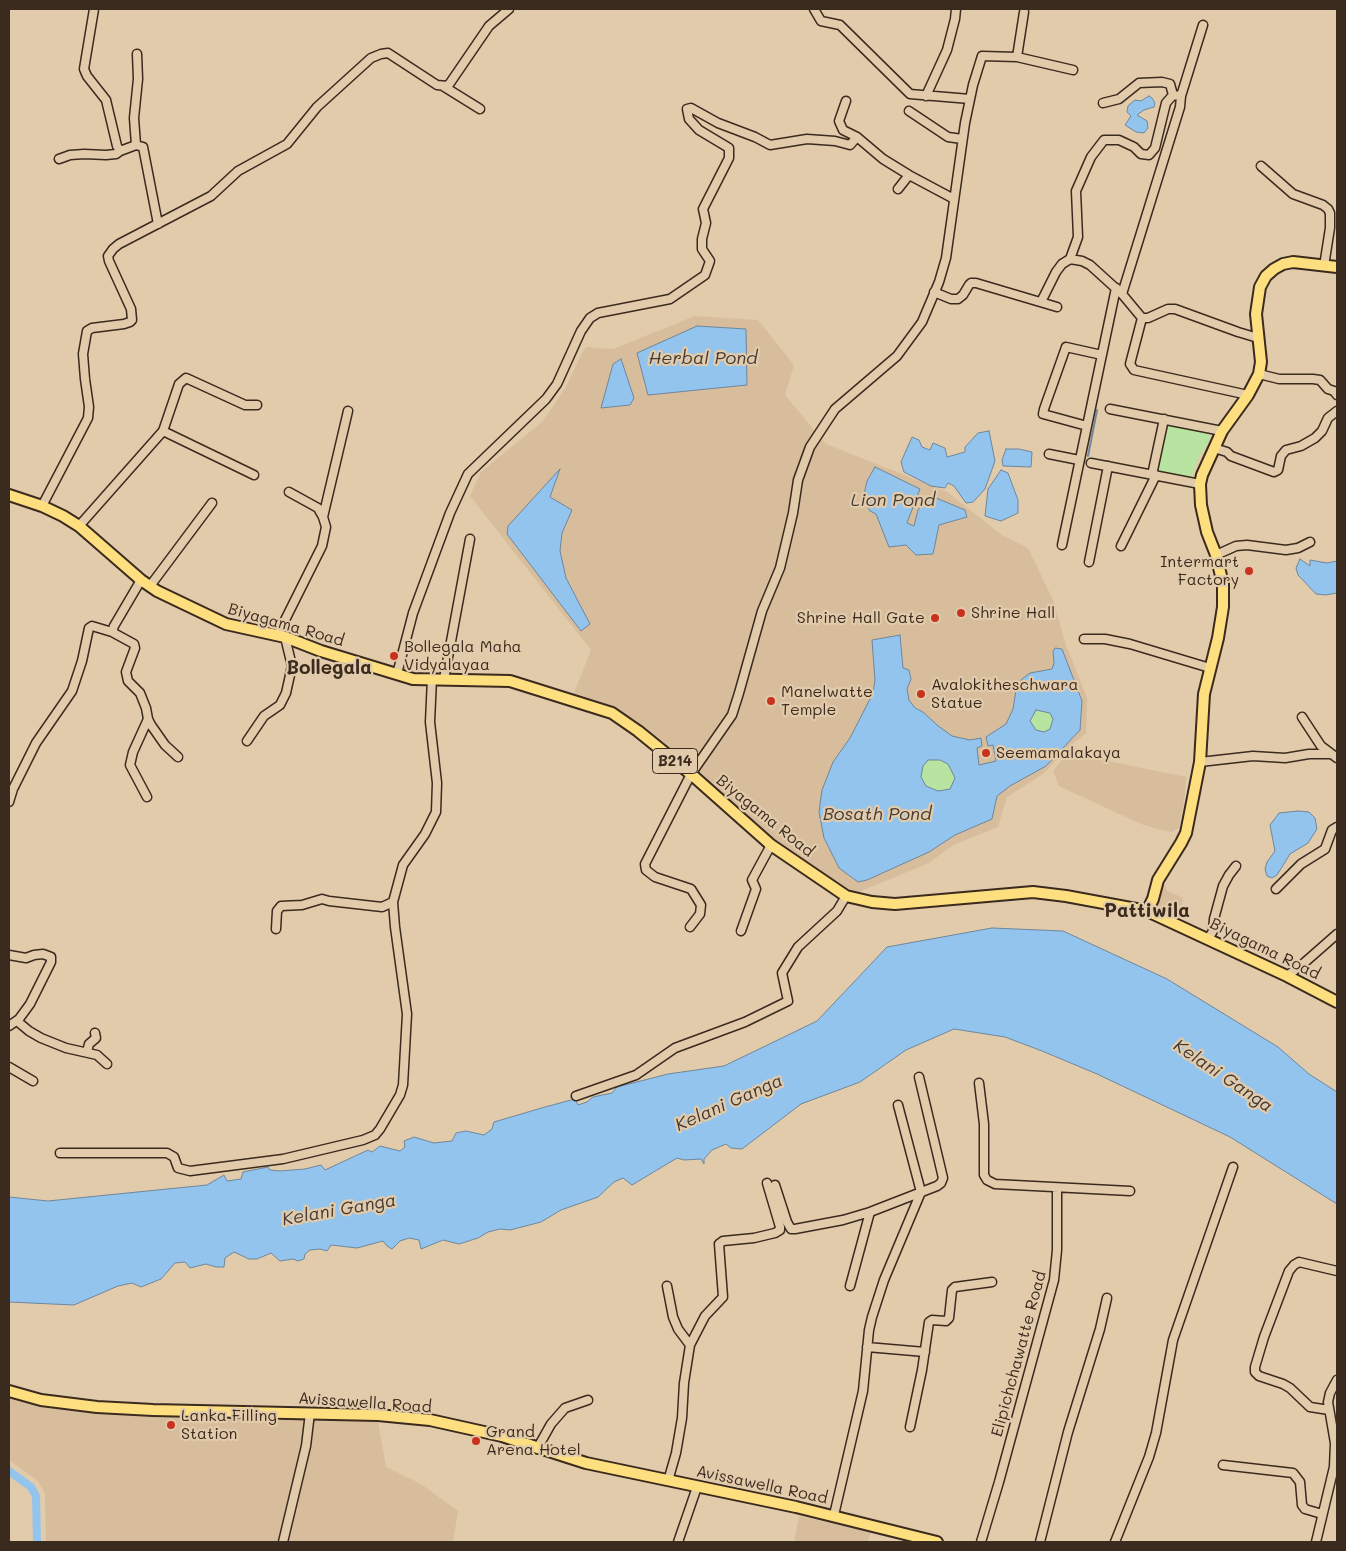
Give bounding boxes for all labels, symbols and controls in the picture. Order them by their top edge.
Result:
water label: Herbal Pond [648,347,758,369]
water label: Lion Pond [851,489,935,511]
place label: Intermart Factory [1160,552,1239,590]
marker: Intermart Factory [1243,565,1255,577]
street label: Biyagama Road [226,599,346,651]
place label: Shrine Hall [971,603,1055,623]
marker: Shrine Hall [955,607,967,619]
place label: Shrine Hall Gate [797,608,925,628]
marker: Shrine Hall Gate [929,612,941,624]
place label: Bollegala Maha Vidyalayaa [404,637,521,675]
marker: Bollegala Maha Vidyalayaa [388,650,400,662]
district label: Bollegala [286,657,372,679]
place label: Avalokitheschwara Statue [931,675,1078,713]
place label: Manelwatte Temple [781,682,873,720]
marker: Avalokitheschwara Statue [915,688,927,700]
marker: Manelwatte Temple [765,695,777,707]
place label: Seemamalakaya [996,743,1121,763]
marker: Seemamalakaya [980,747,992,759]
road number: B214 [652,748,698,774]
street label: Biyagama Road [712,771,818,861]
water label: Bosath Pond [823,803,931,825]
district label: Pattiwila [1104,900,1190,922]
street label: Biyagama Road [1207,914,1323,984]
water label: Kelani Ganga [1169,1035,1277,1117]
water label: Kelani Ganga [672,1070,786,1136]
water label: Kelani Ganga [280,1189,398,1231]
street label: Elipichchawatte Road [988,1269,1050,1439]
street label: Avissawella Road [298,1389,432,1417]
place label: Lanka Filling Station [181,1406,277,1444]
marker: Lanka Filling Station [165,1419,177,1431]
place label: Grand Arena Hotel [486,1422,581,1460]
marker: Grand Arena Hotel [470,1435,482,1447]
street label: Avissawella Road [695,1462,829,1508]

